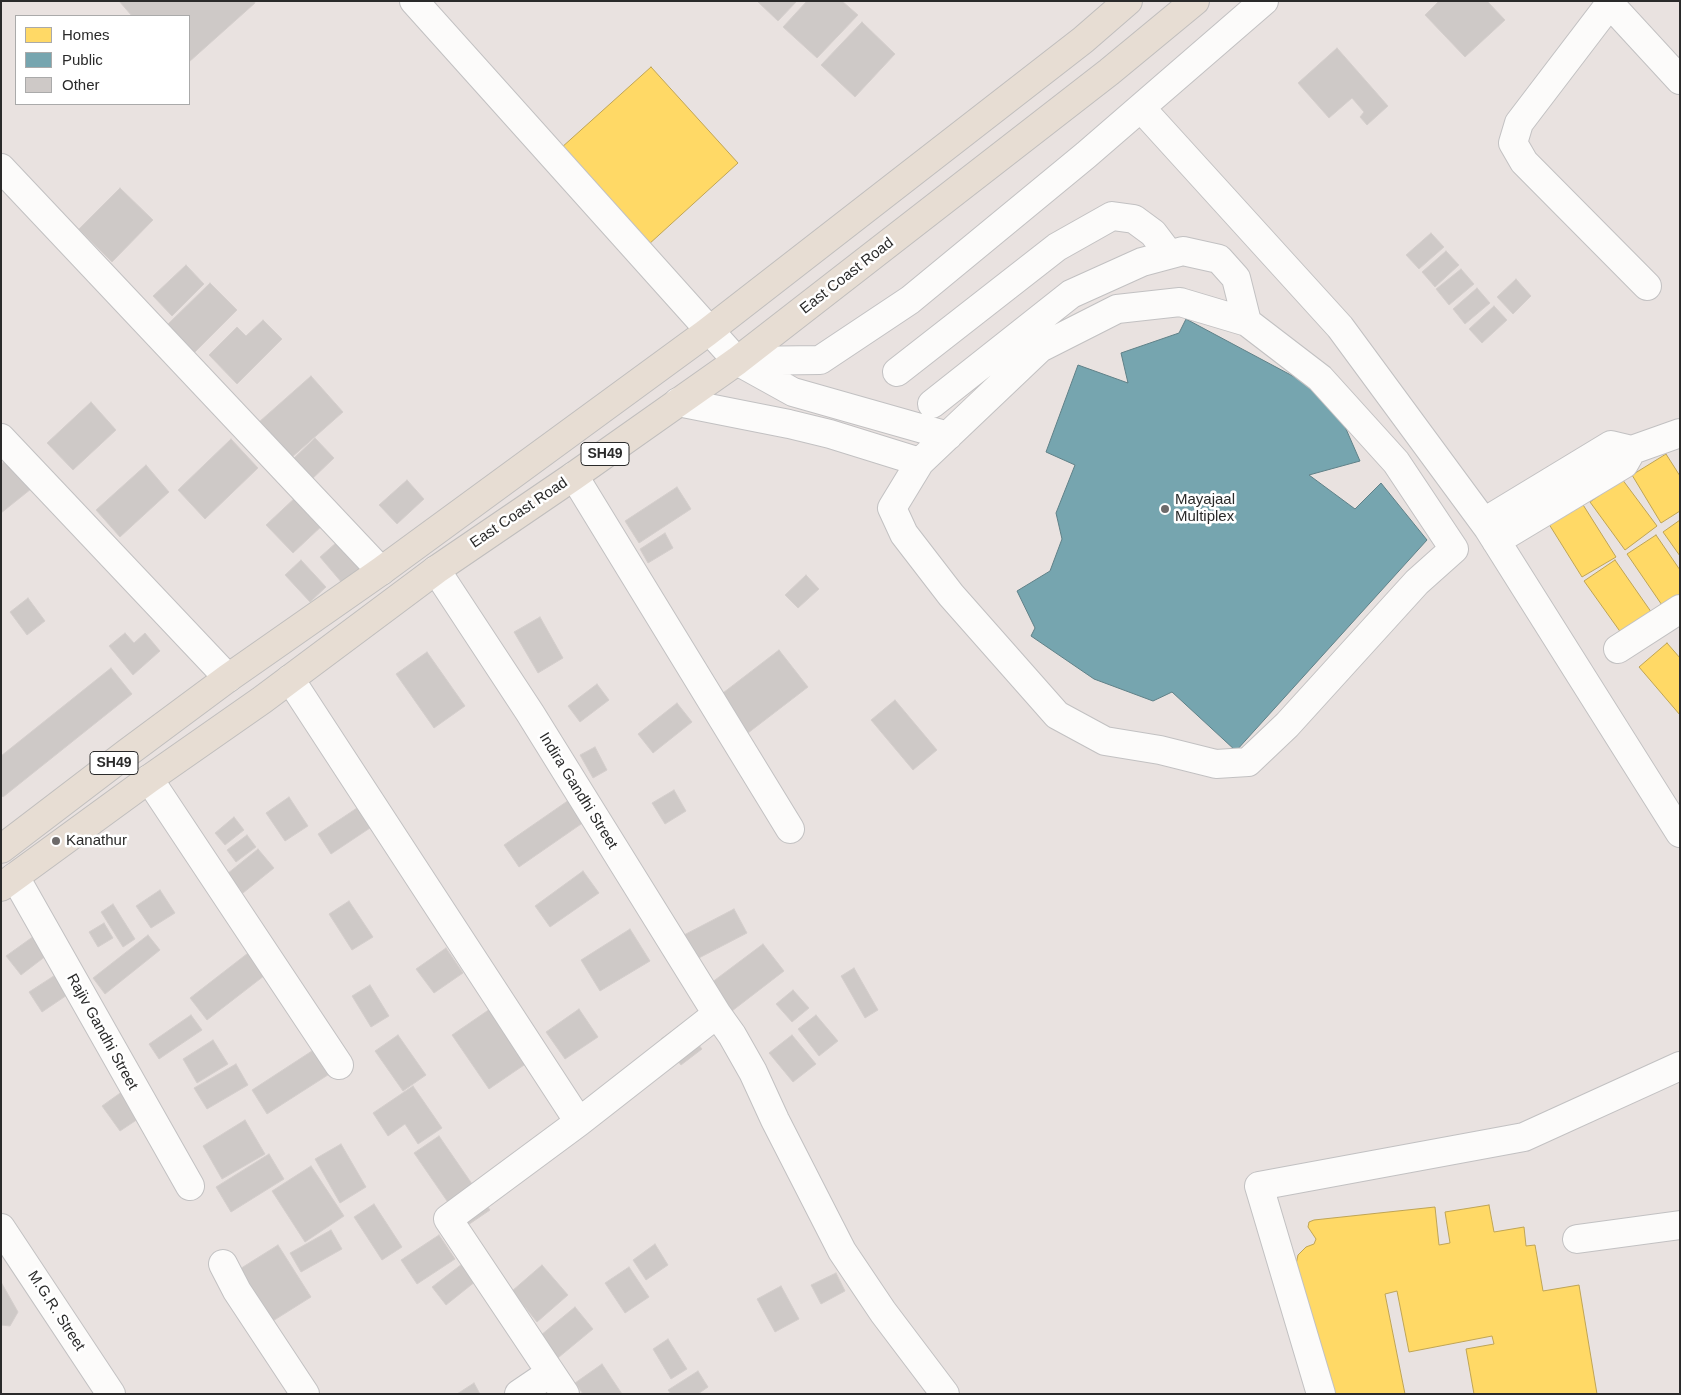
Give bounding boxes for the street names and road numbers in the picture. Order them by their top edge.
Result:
street label: East Coast Road [797,234,897,318]
road number: SH49 [581,442,629,466]
street label: East Coast Road [467,474,571,552]
street label: Indira Gandhi Street [535,729,621,853]
road number: SH49 [90,751,138,774]
street label: Rajiv Gandhi Street [63,971,141,1093]
street label: M.G.R. Street [23,1268,89,1354]

